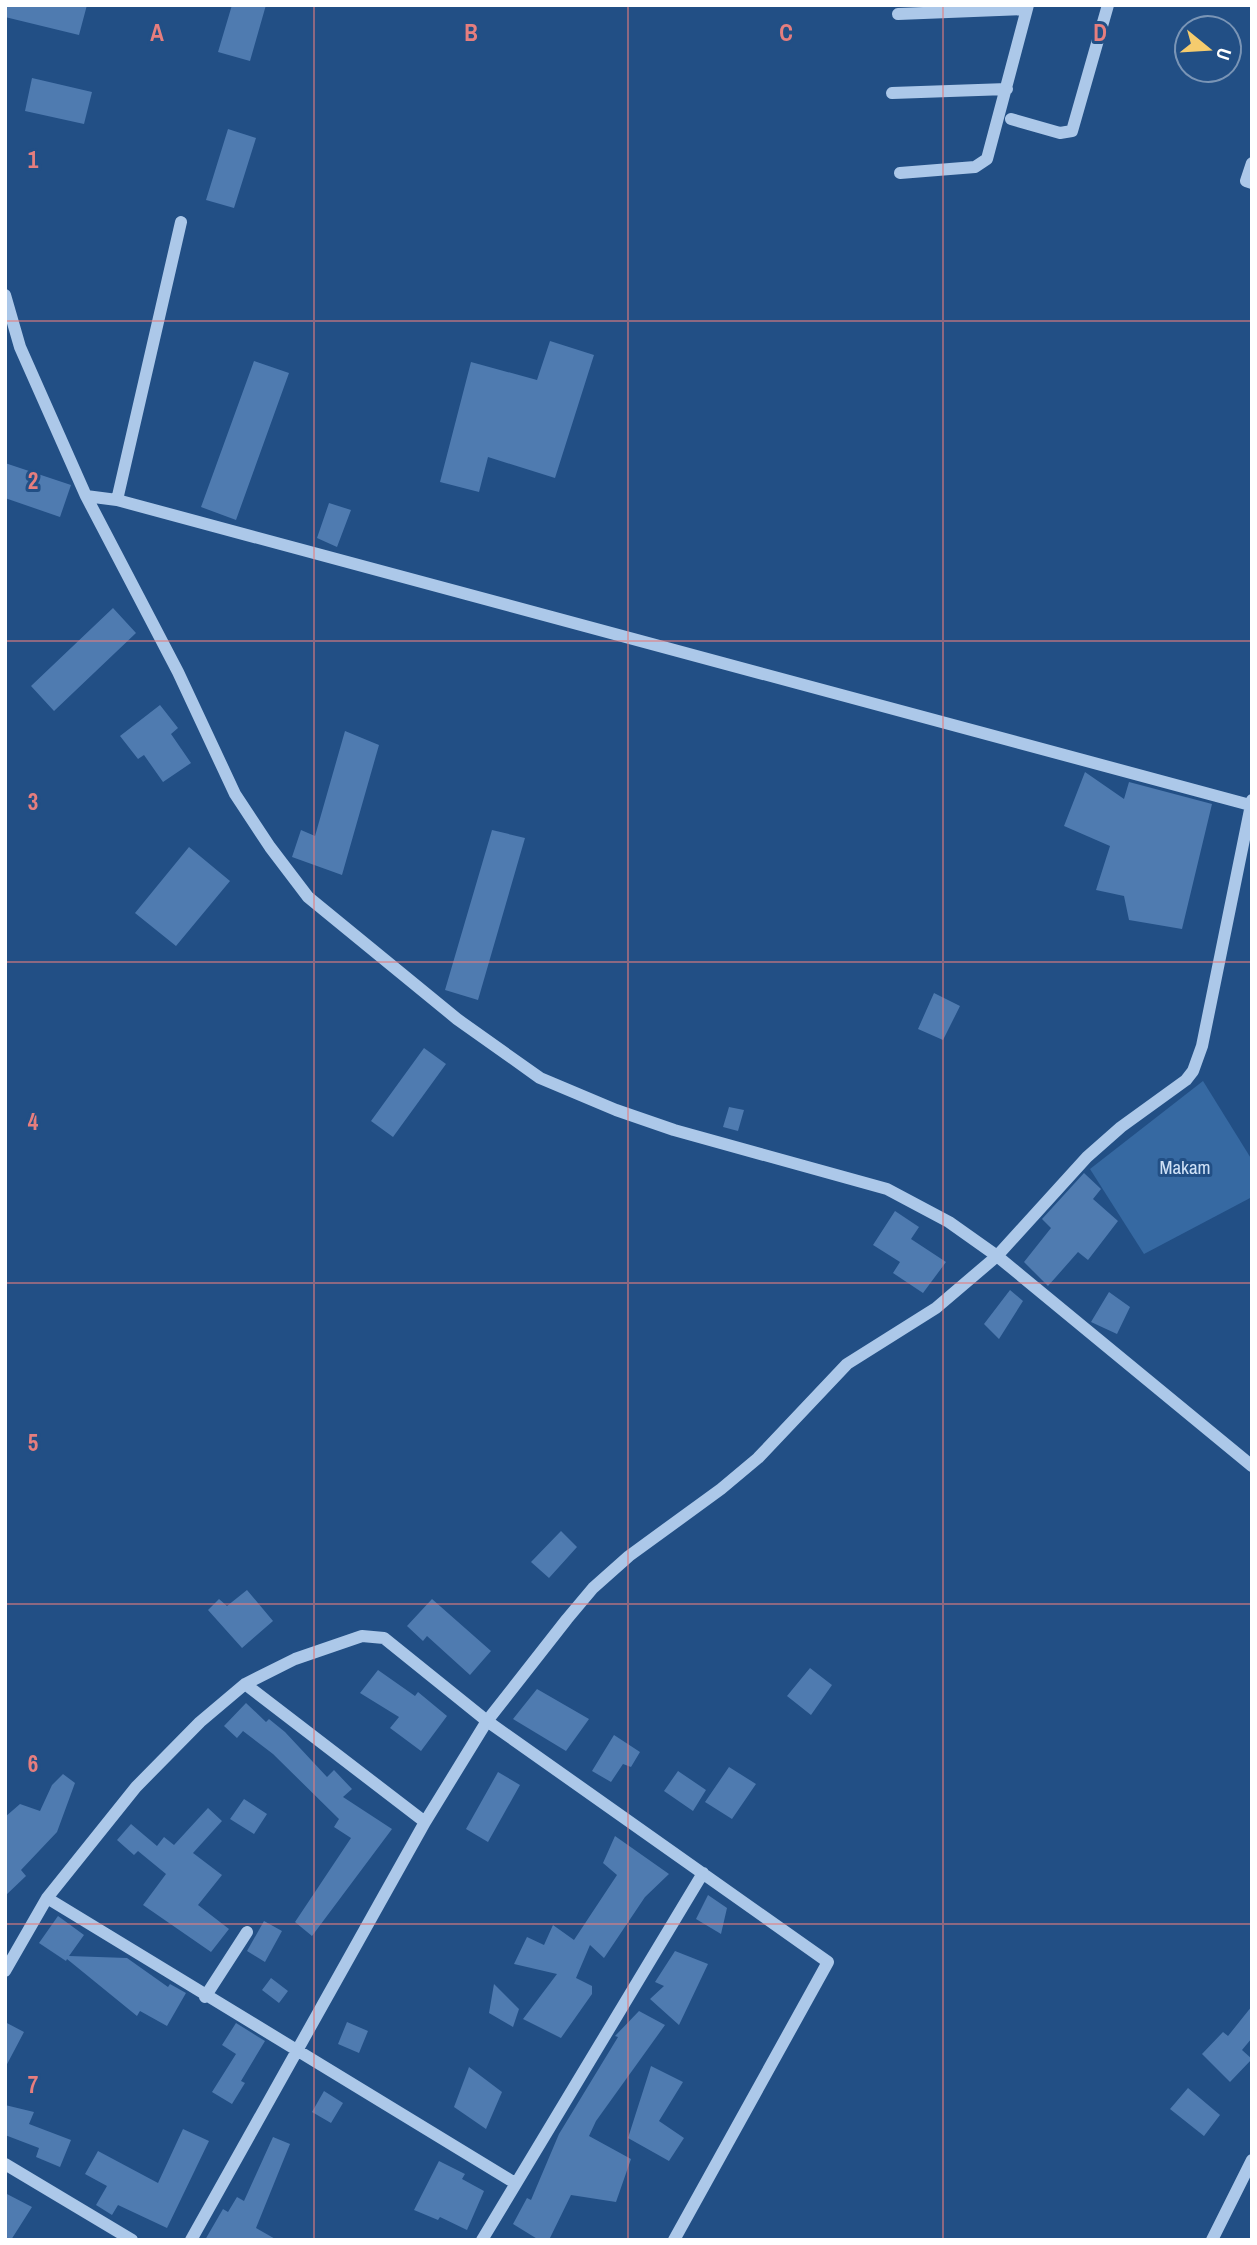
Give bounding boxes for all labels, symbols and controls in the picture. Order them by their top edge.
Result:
north arrow [1173,14,1243,84]
text: A [150,17,164,48]
text: B [464,17,478,48]
text: C [779,17,793,48]
text: D [1093,17,1107,48]
text: U [1210,45,1238,64]
text: 1 [28,144,39,175]
text: 2 [28,465,38,496]
text: 3 [28,786,38,817]
text: 4 [28,1106,39,1137]
park label: Makam [1159,1154,1211,1180]
text: 5 [28,1427,38,1458]
text: 6 [28,1748,38,1779]
text: 7 [28,2069,38,2100]

